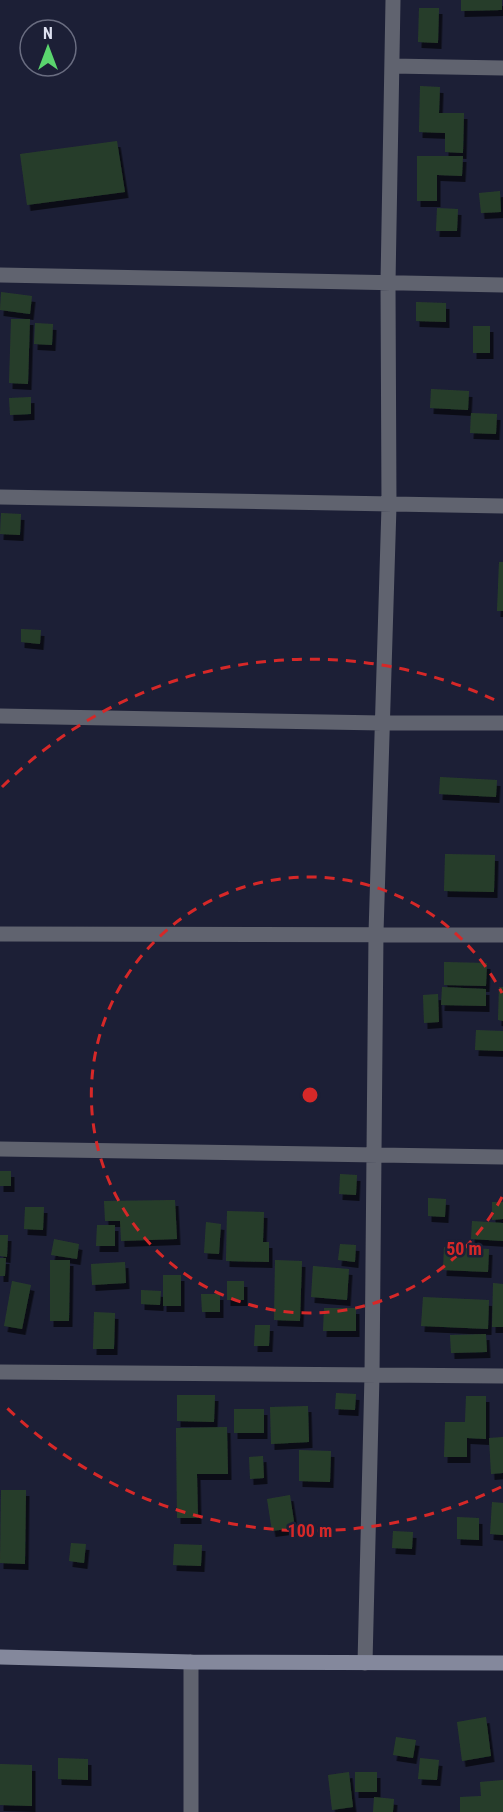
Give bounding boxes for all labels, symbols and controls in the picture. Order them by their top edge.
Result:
north arrow [18,18,78,78]
text: N [43,24,53,43]
centre of rings [300,1085,320,1105]
text: 50 m [446,1238,482,1259]
text: 100 m [288,1520,332,1541]

